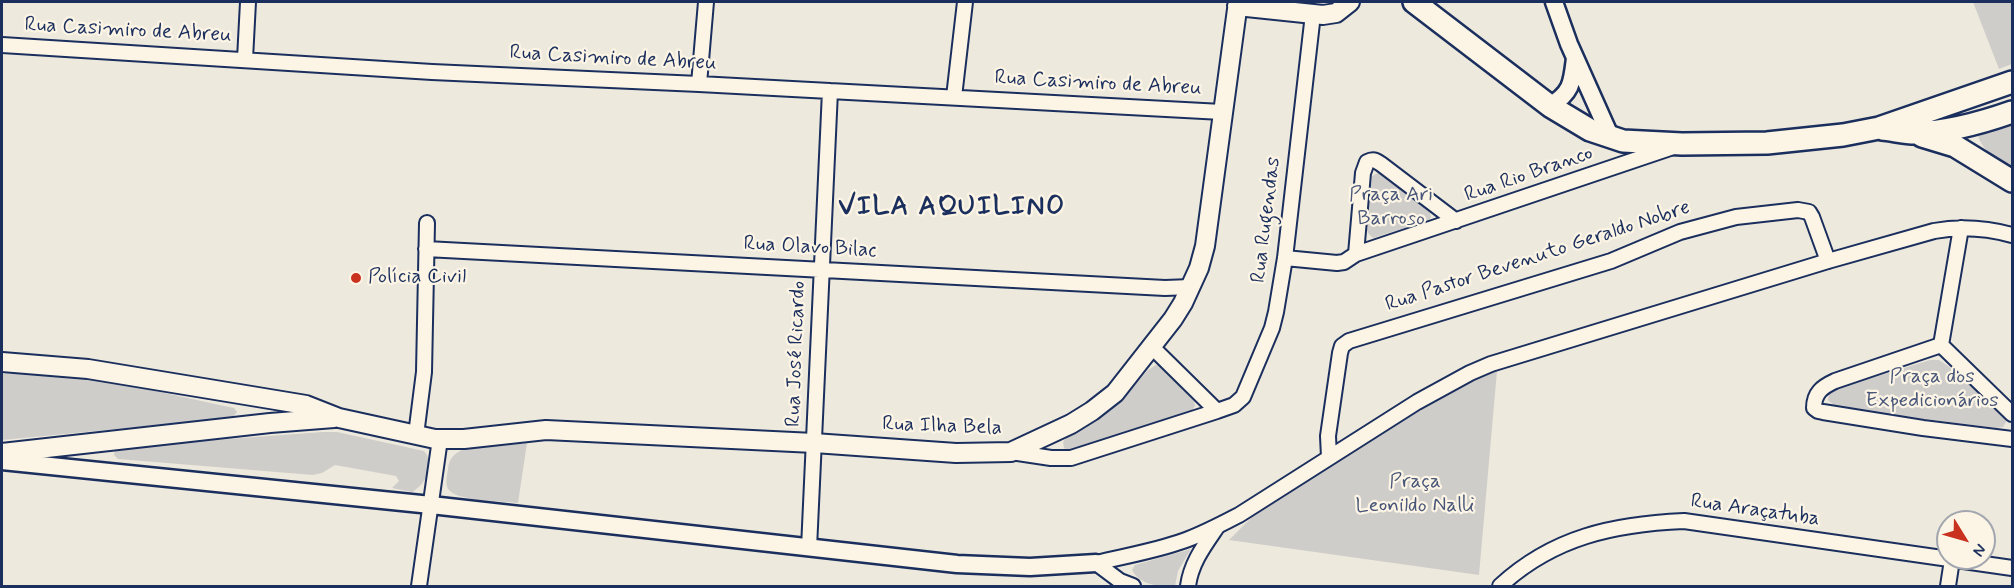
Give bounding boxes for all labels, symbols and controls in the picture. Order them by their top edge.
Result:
street label: Rua Casimiro de Abreu [24,13,232,49]
street label: Rua Casimiro de Abreu [509,41,717,77]
street label: Rua Casimiro de Abreu [994,66,1202,102]
street label: Rua Rio Branco [1462,141,1596,209]
street label: Rua Rugendas [1247,156,1287,284]
park label: Praça Ari Barroso [1349,183,1433,233]
district label: VILA AQUILINO [845,192,1059,224]
street label: Rua Pastor Bevenuto Geraldo Nobre [1382,196,1694,318]
street label: Rua Olavo Bilac [743,232,877,264]
place label: Polícia Civil [368,265,466,291]
marker: Polícia Civil [349,271,363,285]
street label: Rua José Ricardo [782,281,812,427]
park label: Praça dos Expedicionários [1865,365,1999,415]
street label: Rua Ilha Bela [882,412,1002,442]
park label: Praça Leonildo Nalli [1355,470,1475,520]
street label: Rua Araçatuba [1689,489,1821,533]
north arrow [1936,510,1996,570]
text: N [1968,539,1991,561]

